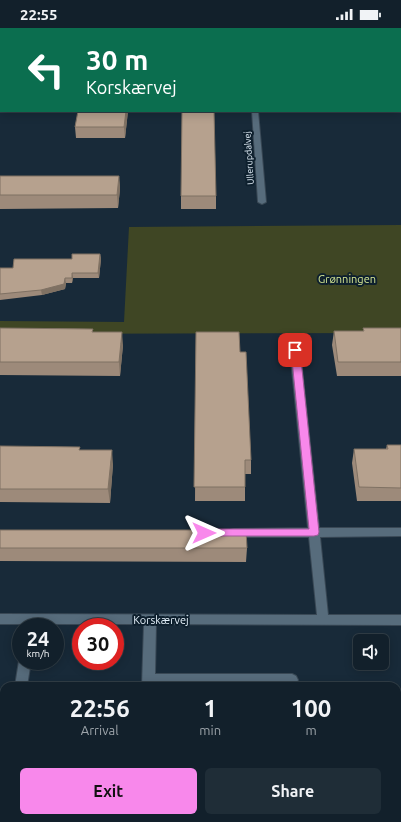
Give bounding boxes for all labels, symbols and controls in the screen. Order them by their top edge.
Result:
text: 22:55 [20,6,58,23]
icon: left [20,44,72,96]
text: 30 m [86,44,148,75]
text: Korskærvej [86,77,177,97]
street label: Ullerupdalvej [242,131,256,185]
park label: Grønningen [318,273,376,285]
pin [278,333,312,367]
icon: arrive [284,339,306,361]
position arrow [183,512,225,554]
street label: Korskærvej [133,614,189,626]
speed limit sign: 30 [72,618,124,670]
text: 24 [27,627,49,650]
map controls [353,634,389,670]
button: sound [353,634,389,670]
text: km/h [26,648,50,659]
text: 22:56 [70,695,130,722]
text: 1 [203,695,217,722]
text: 100 [291,695,331,722]
text: Arrival [81,723,119,737]
text: min [199,723,221,737]
text: m [305,723,317,737]
button: Exit [20,768,197,814]
button: Share [205,768,381,814]

